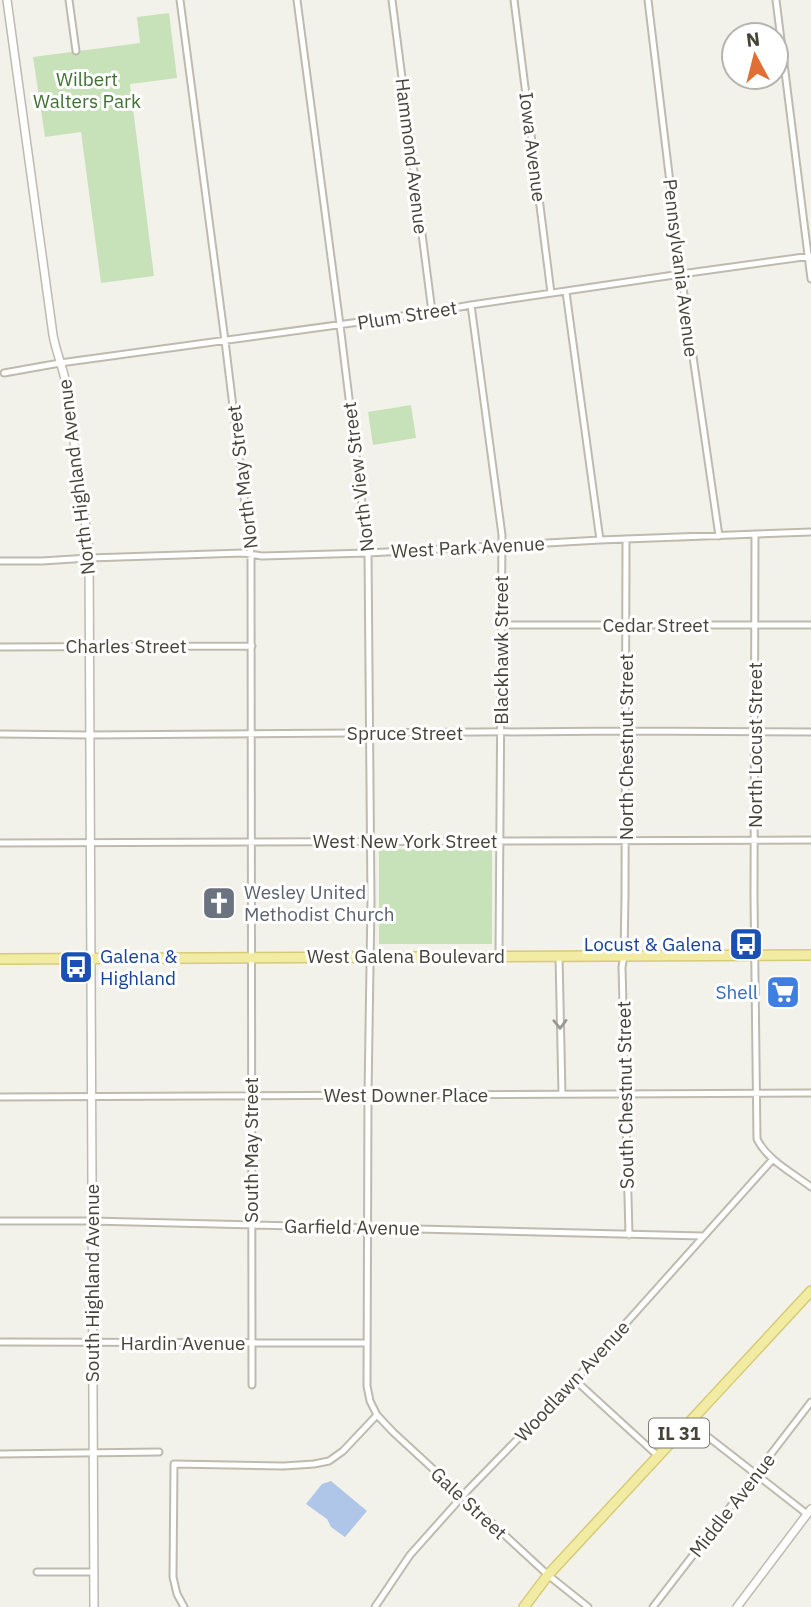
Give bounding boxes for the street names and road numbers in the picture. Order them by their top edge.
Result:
street label: Hammond Avenue [391,77,433,235]
street label: Iowa Avenue [514,91,552,203]
street label: Pennsylvania Avenue [658,177,704,359]
street label: Plum Street [355,295,459,335]
street label: North Highland Avenue [52,378,100,576]
street label: North View Street [337,401,379,553]
street label: North May Street [221,404,263,550]
street label: West Park Avenue [391,531,545,563]
street label: Blackhawk Street [489,575,513,725]
street label: Cedar Street [603,613,709,637]
street label: Charles Street [65,634,187,658]
street label: North Chestnut Street [614,654,638,840]
street label: North Locust Street [743,662,767,828]
street label: Spruce Street [347,721,463,745]
street label: West New York Street [313,829,497,853]
street label: West Galena Boulevard [307,944,505,968]
street label: South Chestnut Street [611,1001,639,1189]
street label: South May Street [239,1077,263,1223]
street label: West Downer Place [324,1083,488,1107]
street label: South Highland Avenue [80,1184,104,1382]
street label: Garfield Avenue [284,1214,420,1240]
street label: Woodlawn Avenue [510,1315,634,1447]
street label: Hardin Avenue [121,1331,245,1355]
road number: IL 31 [649,1418,709,1448]
street label: Middle Avenue [684,1448,780,1562]
street label: Gale Street [426,1462,512,1544]

